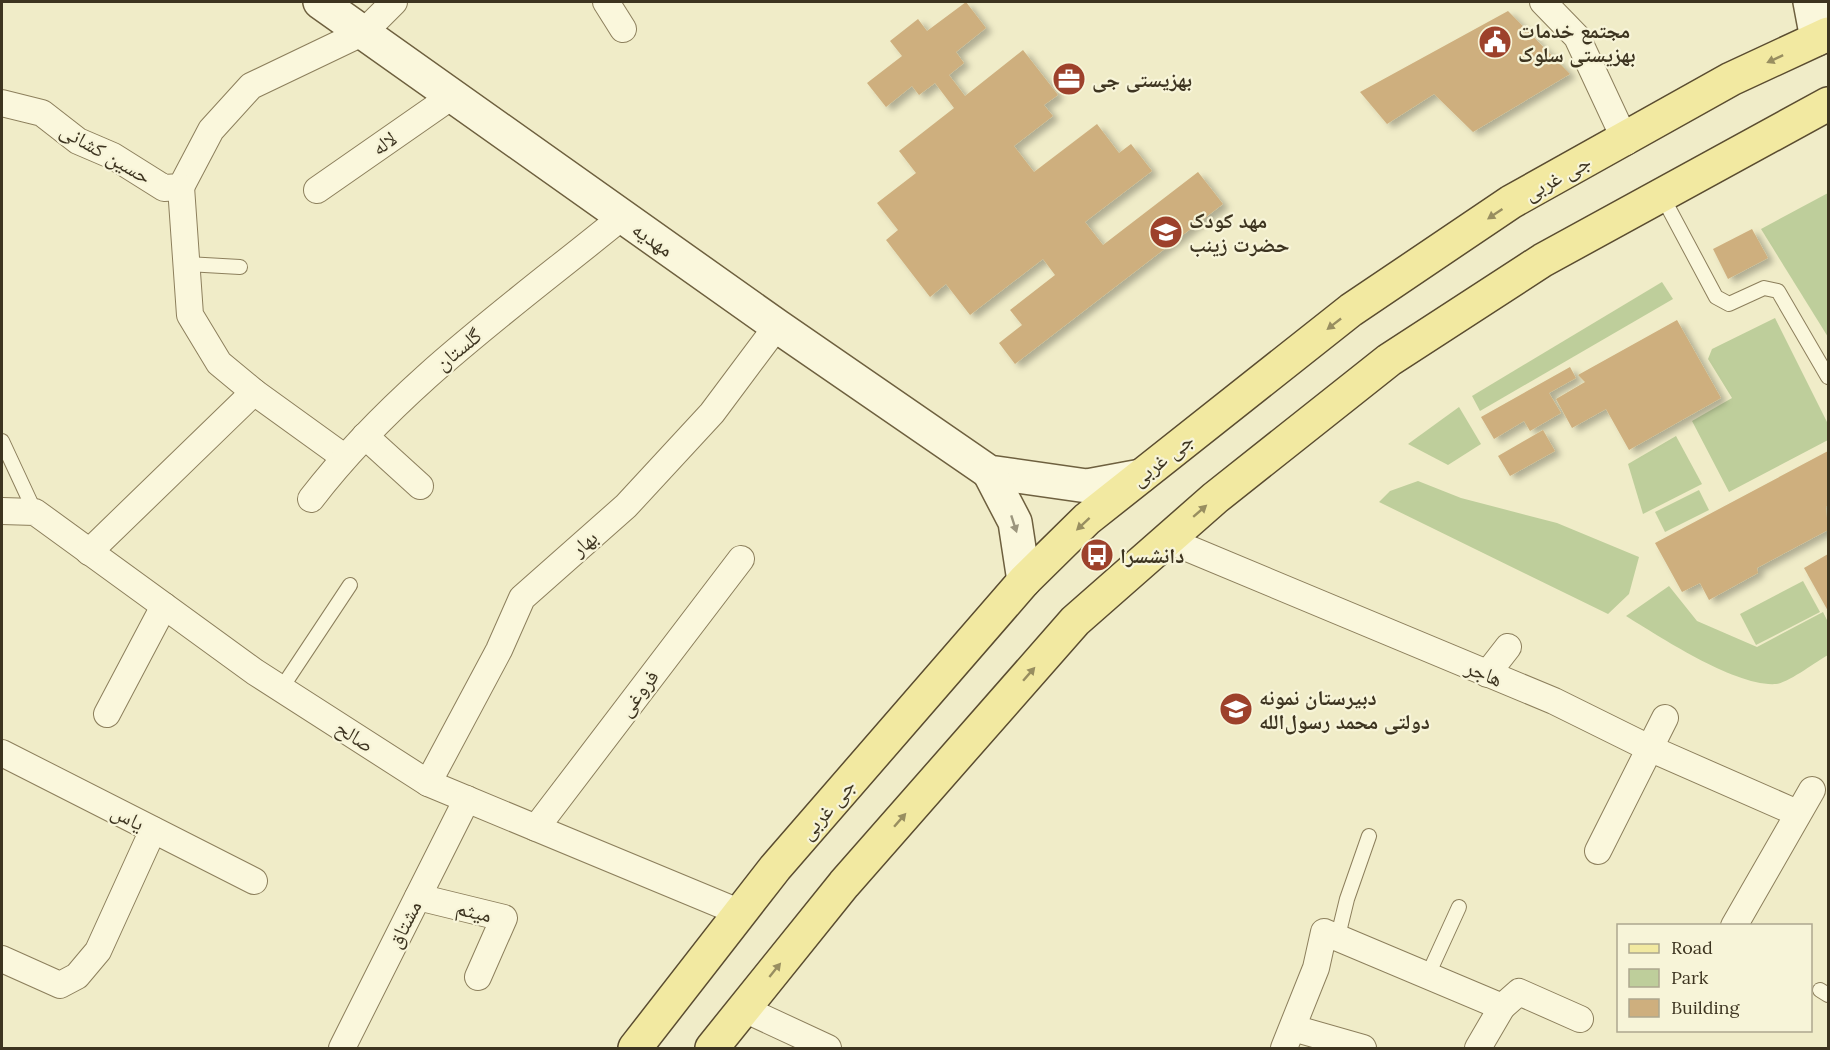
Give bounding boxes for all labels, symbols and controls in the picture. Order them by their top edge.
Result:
place label: مجتمع خدمات بهزیستی سلوک [1518,17,1635,68]
public building icon: مجتمع خدمات بهزیستی سلوک [1477,24,1513,60]
one-way arrow [1767,54,1784,63]
office icon: بهزیستی جی [1051,61,1087,97]
place label: بهزیستی جی [1092,66,1192,93]
street label: حسین کشانی [56,116,156,190]
street label: لاله [366,125,402,161]
street label: جی غربی [1519,148,1595,206]
place label: مهد کودک حضرت زینب [1189,207,1290,258]
one-way arrow [1487,208,1503,220]
school or university icon: مهد کودک حضرت زینب [1148,214,1184,250]
street label: مهدیه [627,215,679,263]
one-way arrow [1326,318,1342,331]
street label: گلستان [429,322,487,376]
street label: جی غربی [1125,426,1199,492]
one-way arrow [1192,505,1207,518]
one-way arrow [1010,515,1019,533]
one-way arrow [1075,517,1090,531]
street label: بهار [564,524,603,563]
bus stop icon: دانشسرا [1079,537,1115,573]
place label: دانشسرا [1120,542,1184,569]
street label: هاجر [1460,653,1507,693]
street label: فروغی [612,664,664,722]
one-way arrow [1022,667,1035,682]
place label: دبیرستان نمونه دولتی محمد رسول‌الله [1259,684,1430,735]
school or university icon: دبیرستان نمونه دولتی محمد رسول‌الله [1218,691,1254,727]
street label: صالح [331,714,379,758]
street label: جی غربی [793,773,861,845]
street label: یاس [107,797,149,837]
one-way arrow [893,813,906,828]
street label: میثم [453,894,495,929]
street label: مشتاق [381,896,427,952]
legend [1617,924,1812,1032]
text: Road [1671,936,1713,959]
one-way arrow [768,962,781,978]
text: Park [1671,966,1709,989]
text: Building [1671,996,1741,1019]

